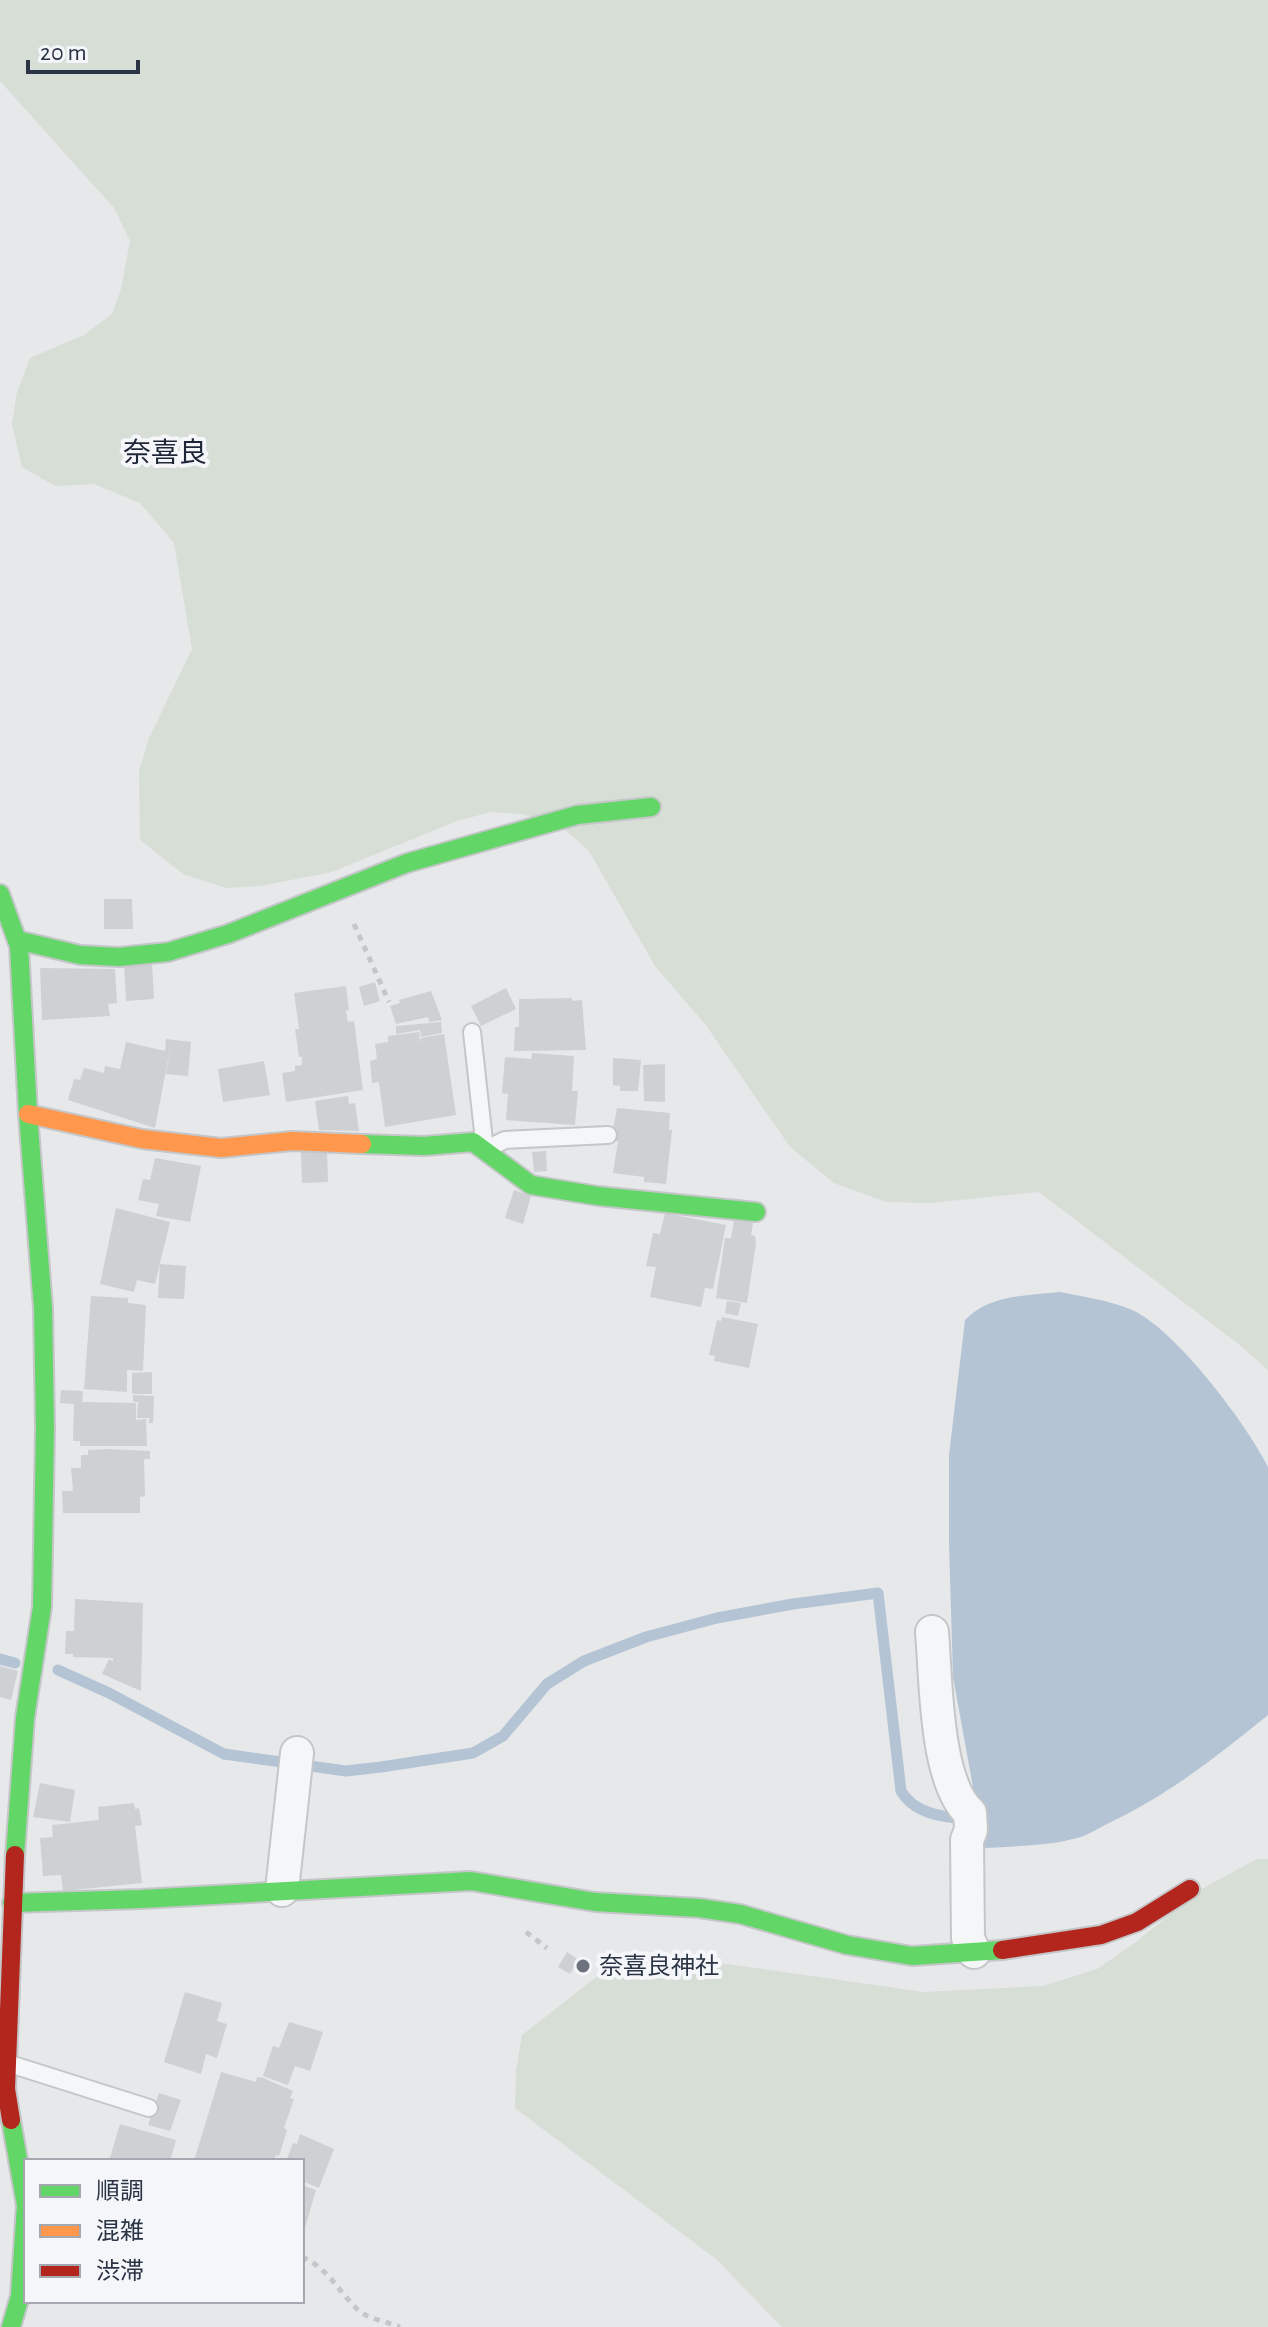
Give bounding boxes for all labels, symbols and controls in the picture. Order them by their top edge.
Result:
scale bar [28,24,138,74]
text: 20 m [40,41,87,65]
district label: 奈喜良 [123,438,207,468]
place label: 奈喜良神社 [599,1953,719,1979]
marker: 奈喜良神社 [574,1957,592,1975]
legend [24,2159,304,2303]
text: 順調 [96,2179,144,2204]
text: 混雑 [96,2218,144,2244]
text: 渋滞 [96,2258,144,2284]

